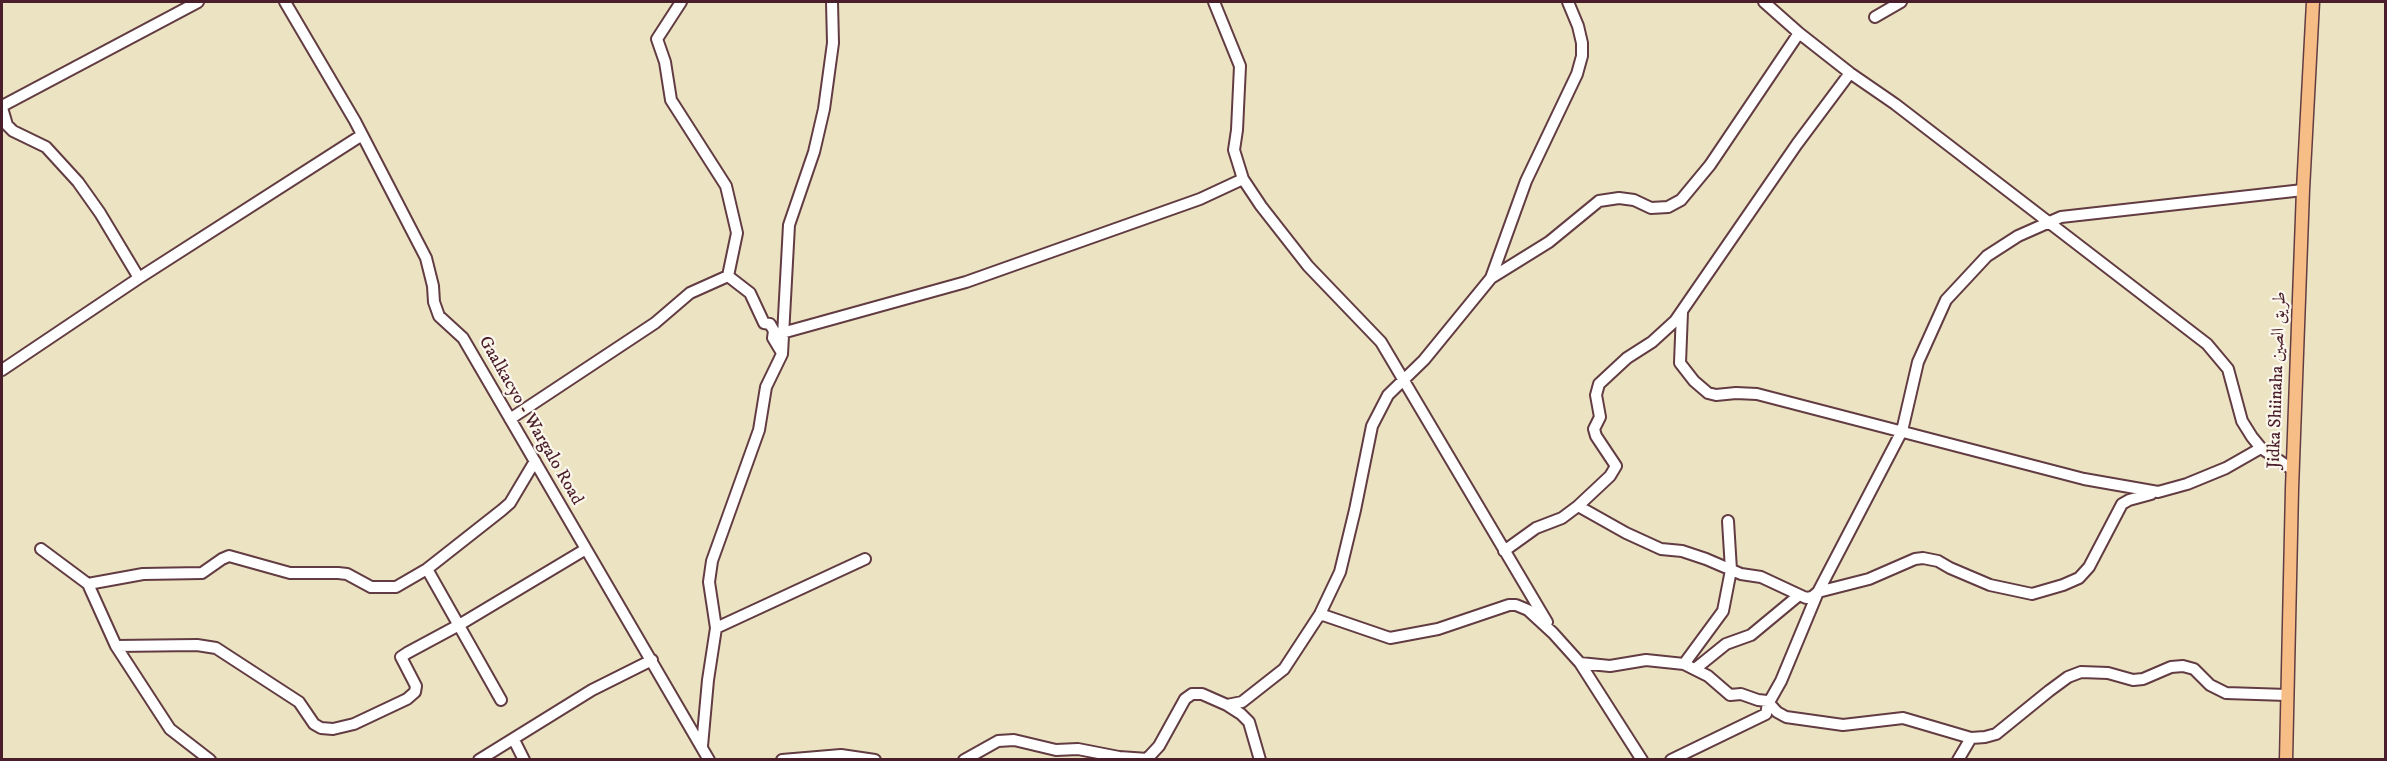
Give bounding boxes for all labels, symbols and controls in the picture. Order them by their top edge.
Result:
street label: Jidka Shiinaha طريق الصين [2264,291,2292,469]
street label: Gaalkacyo - Wargalo Road [473,333,587,509]

